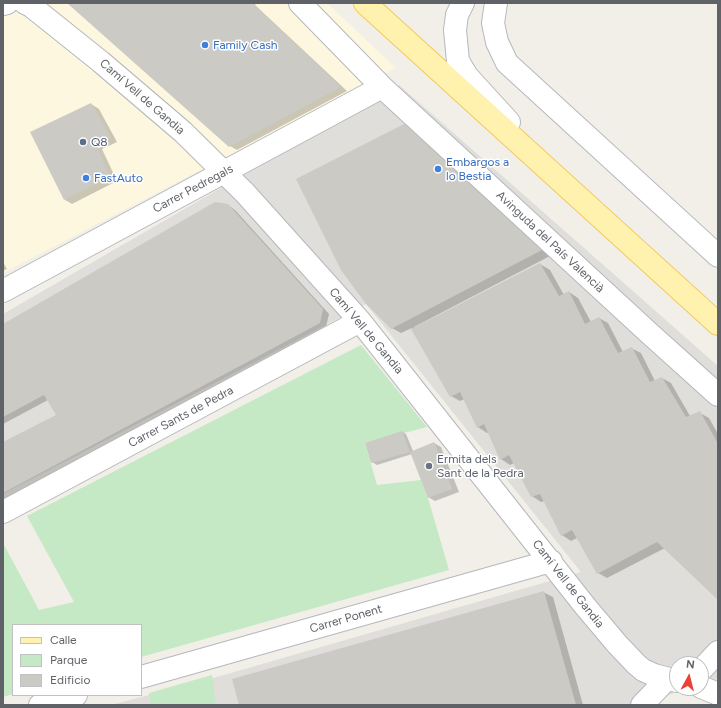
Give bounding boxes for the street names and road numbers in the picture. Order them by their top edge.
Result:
street label: Camí Vell de Gandia [97,56,187,138]
street label: Carrer Pedregals [150,162,236,216]
street label: Avinguda del País Valencià [493,188,607,296]
street label: Camí Vell de Gandia [326,285,406,377]
street label: Carrer Sants de Pedra [126,383,236,451]
street label: Camí Vell de Gandia [529,537,607,631]
street label: Carrer Ponent [308,602,384,636]

